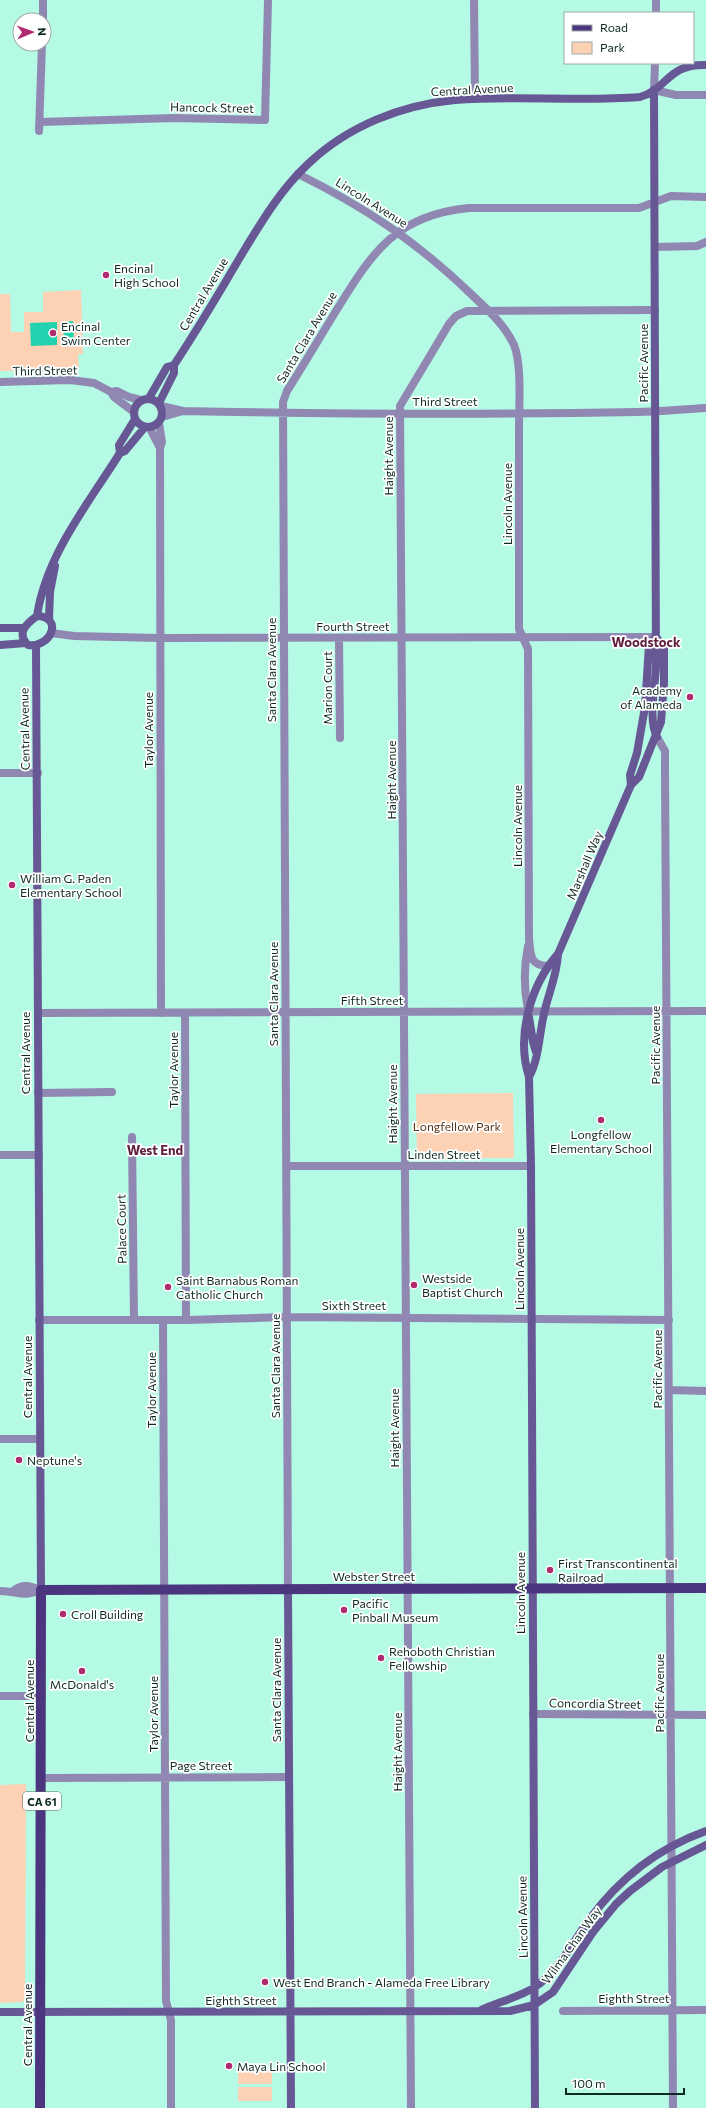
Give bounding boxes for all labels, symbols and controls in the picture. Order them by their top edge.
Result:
north arrow [12,12,52,52]
legend [564,12,694,64]
text: Road [600,20,628,34]
text: N [36,27,49,36]
text: Park [600,40,626,54]
street label: Central Avenue [430,80,514,98]
street label: Hancock Street [170,99,254,115]
street label: Lincoln Avenue [333,174,411,230]
street label: Central Avenue [176,255,230,333]
place label: Encinal High School [114,261,179,289]
marker: Encinal High School [101,270,111,280]
street label: Santa Clara Avenue [273,289,339,385]
place label: Encinal Swim Center [61,319,131,347]
street label: Pacific Avenue [636,324,650,402]
marker: Encinal Swim Center [48,328,58,338]
street label: Third Street [12,362,78,378]
street label: Third Street [412,394,478,408]
street label: Haight Avenue [381,417,395,495]
street label: Lincoln Avenue [500,463,514,545]
street label: Santa Clara Avenue [264,618,278,722]
street label: Fourth Street [316,619,390,633]
district label: Woodstock [612,634,681,650]
street label: Marion Court [320,651,334,725]
place label: Academy of Alameda [620,683,682,711]
street label: Central Avenue [16,688,32,770]
street label: Taylor Avenue [141,692,155,768]
marker: Academy of Alameda [685,692,695,702]
street label: Haight Avenue [384,741,398,819]
street label: Lincoln Avenue [510,785,524,867]
street label: Marshall Way [563,829,605,901]
place label: William G. Paden Elementary School [20,871,122,899]
marker: William G. Paden Elementary School [7,880,17,890]
street label: Santa Clara Avenue [266,942,280,1046]
street label: Fifth Street [341,993,403,1007]
street label: Pacific Avenue [648,1006,662,1084]
street label: Central Avenue [18,1012,32,1094]
street label: Taylor Avenue [166,1032,180,1108]
street label: Haight Avenue [385,1065,399,1143]
marker: Longfellow Elementary School [596,1115,606,1125]
park label: Longfellow Park [413,1119,502,1133]
place label: Longfellow Elementary School [550,1127,652,1155]
district label: West End [127,1142,183,1158]
street label: Linden Street [407,1147,481,1161]
street label: Palace Court [113,1194,129,1264]
street label: Lincoln Avenue [512,1228,526,1310]
place label: Westside Baptist Church [422,1271,503,1299]
place label: Saint Barnabus Roman Catholic Church [176,1273,298,1301]
marker: Westside Baptist Church [409,1280,419,1290]
marker: Saint Barnabus Roman Catholic Church [163,1282,173,1292]
street label: Sixth Street [322,1298,386,1312]
street label: Santa Clara Avenue [268,1314,282,1418]
street label: Pacific Avenue [650,1330,664,1408]
street label: Central Avenue [20,1336,34,1418]
street label: Taylor Avenue [144,1352,158,1428]
street label: Haight Avenue [387,1389,401,1467]
place label: Neptune's [27,1453,82,1467]
marker: Neptune's [14,1455,24,1465]
street label: Lincoln Avenue [513,1552,527,1634]
place label: First Transcontinental Railroad [558,1556,677,1584]
marker: First Transcontinental Railroad [545,1565,555,1575]
street label: Webster Street [333,1569,415,1583]
place label: Pacific Pinball Museum [352,1596,438,1624]
marker: Pacific Pinball Museum [339,1605,349,1615]
place label: Croll Building [71,1607,144,1621]
marker: Croll Building [58,1609,68,1619]
street label: Santa Clara Avenue [269,1638,283,1742]
place label: Rehoboth Christian Fellowship [389,1644,495,1672]
marker: Rehoboth Christian Fellowship [376,1653,386,1663]
street label: Pacific Avenue [652,1654,666,1732]
street label: Central Avenue [22,1660,36,1742]
marker: McDonald's [77,1666,87,1676]
street label: Taylor Avenue [146,1676,160,1752]
place label: McDonald's [50,1677,114,1691]
street label: Concordia Street [549,1695,641,1711]
street label: Haight Avenue [390,1713,404,1791]
street label: Page Street [170,1758,232,1772]
road number: CA 61 [23,1792,61,1810]
street label: Lincoln Avenue [514,1876,530,1958]
street label: Wilma Chan Way [538,1904,604,1986]
place label: West End Branch - Alameda Free Library [273,1975,490,1989]
marker: West End Branch - Alameda Free Library [260,1977,270,1987]
street label: Central Avenue [20,1984,34,2066]
street label: Eighth Street [598,1991,670,2005]
street label: Eighth Street [205,1993,277,2007]
place label: Maya Lin School [237,2059,326,2073]
marker: Maya Lin School [224,2061,234,2071]
scale bar [566,2070,684,2096]
text: 100 m [572,2076,606,2090]

